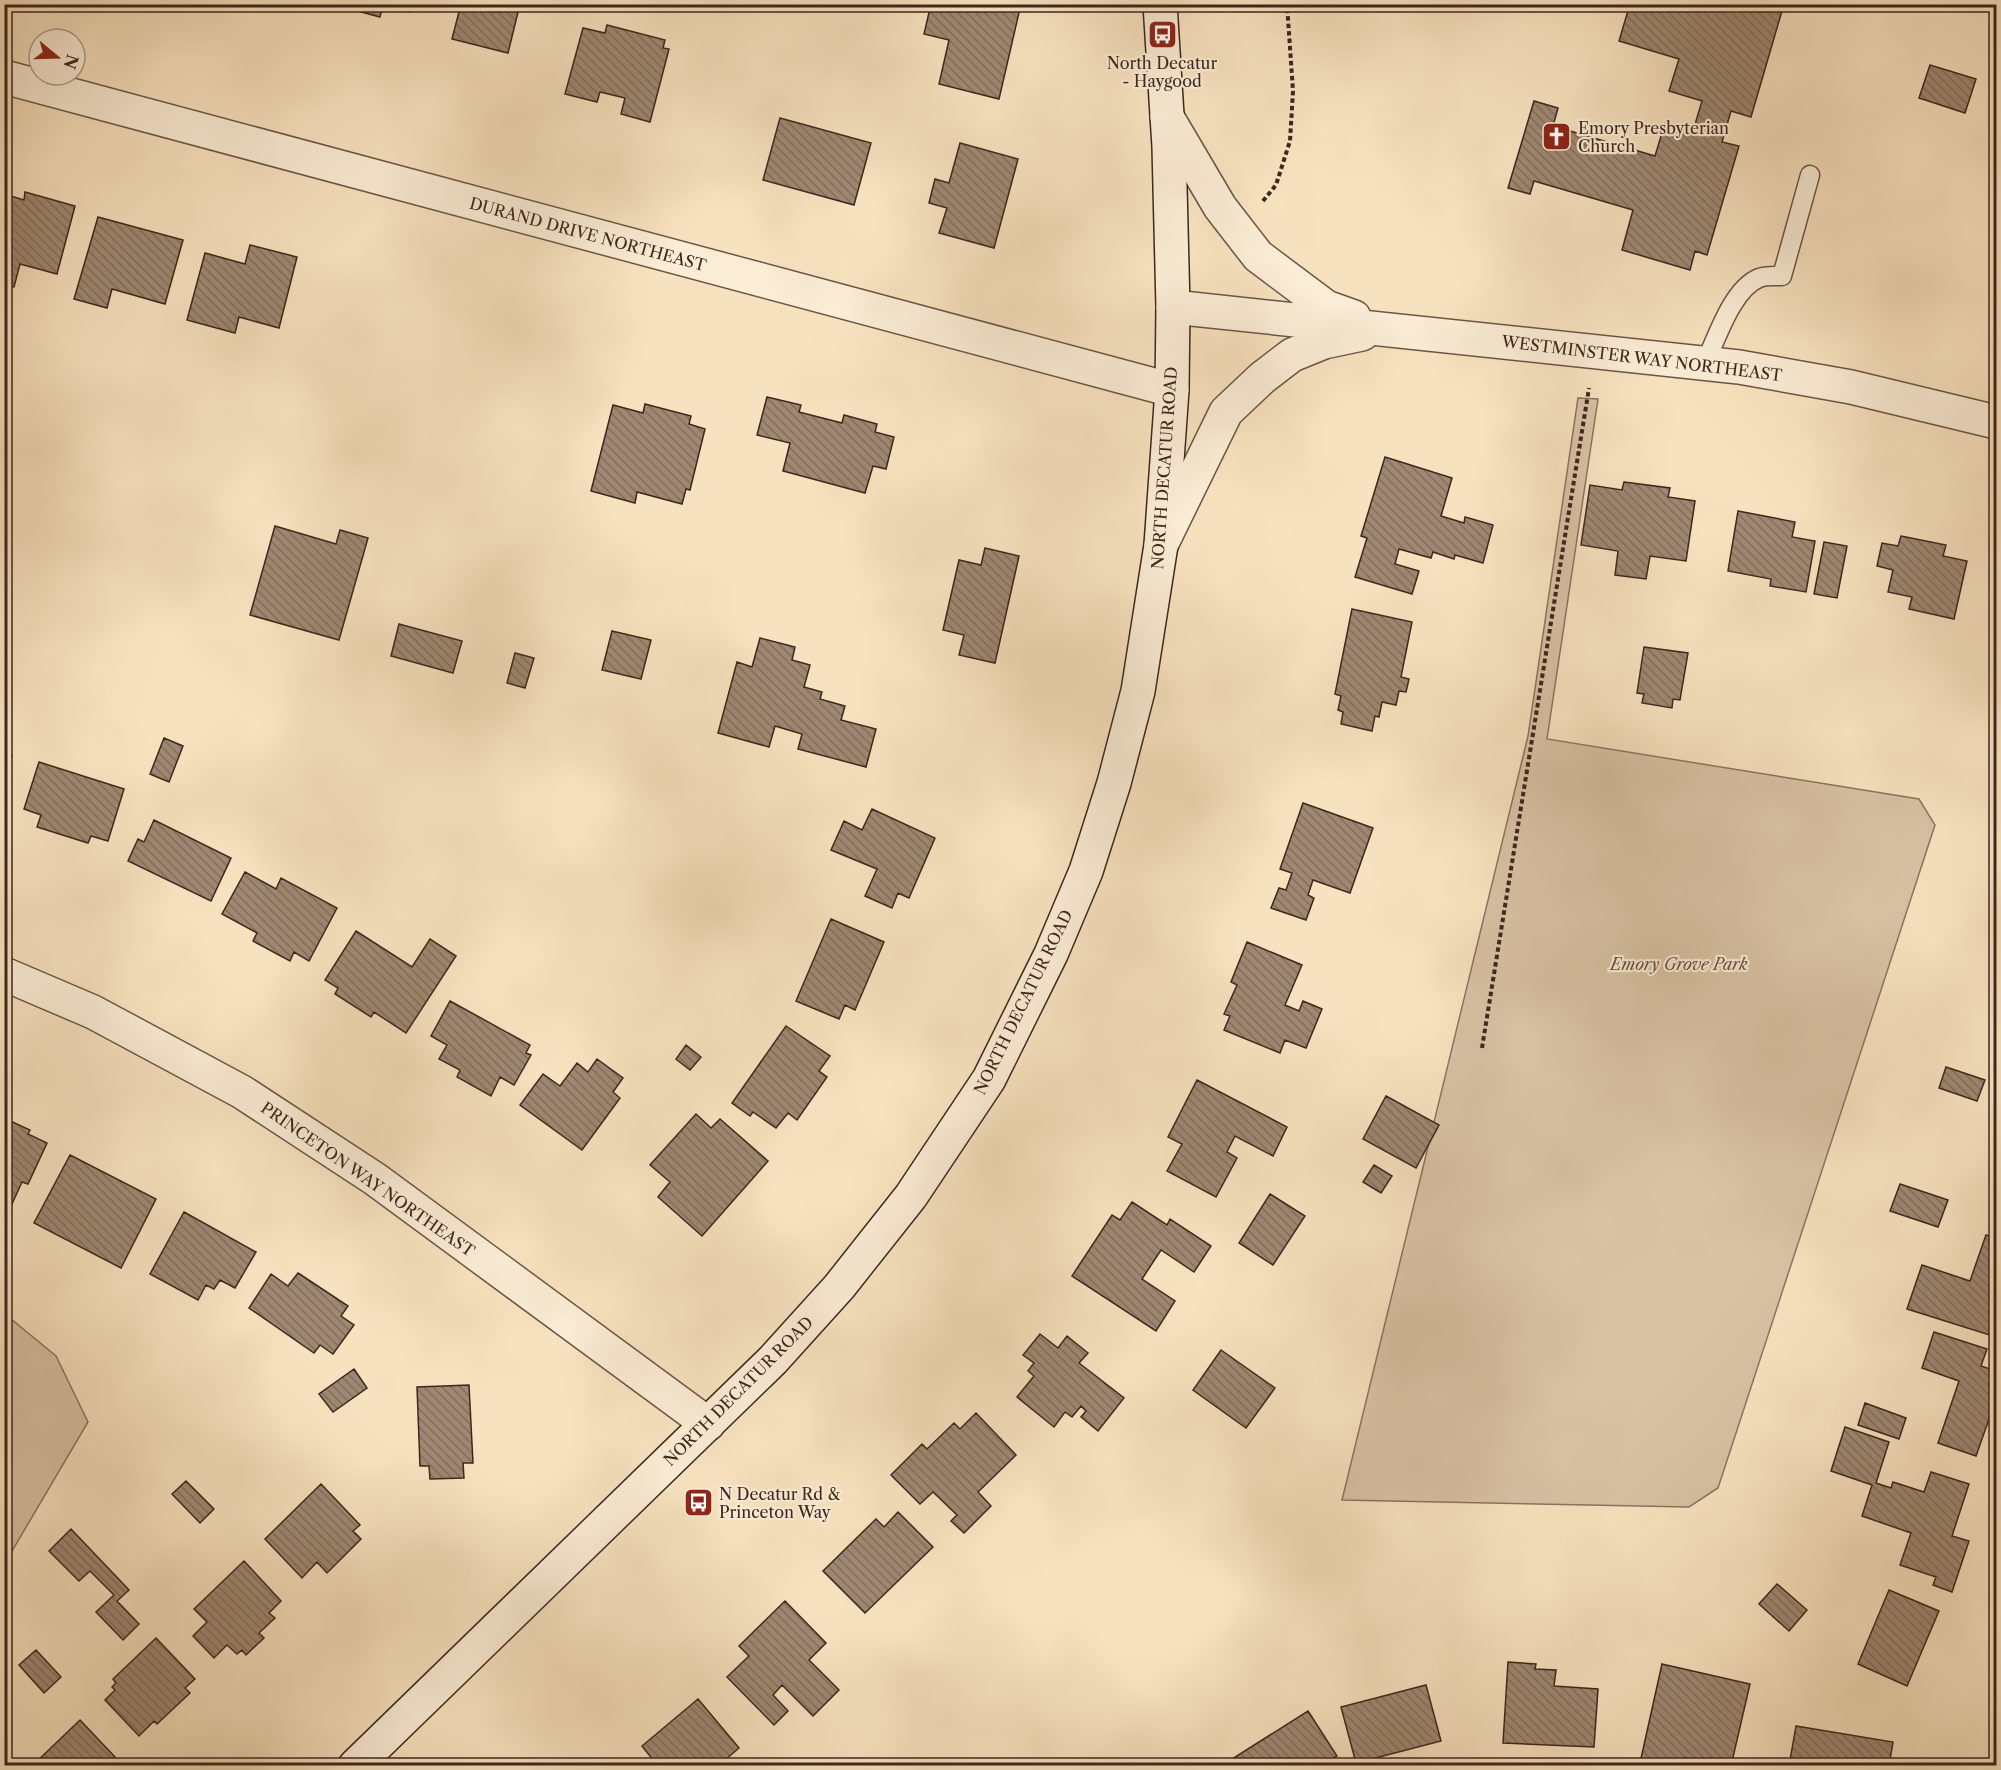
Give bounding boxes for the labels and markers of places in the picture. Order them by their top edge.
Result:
bus stop icon: North Decatur - Haygood [1146,19,1178,51]
place label: North Decatur - Haygood [1107,53,1217,91]
place label: Emory Presbyterian Church [1578,118,1729,156]
church icon: Emory Presbyterian Church [1541,121,1573,153]
place label: N Decatur Rd & Princeton Way [719,1484,840,1522]
bus stop icon: N Decatur Rd & Princeton Way [682,1487,714,1519]

